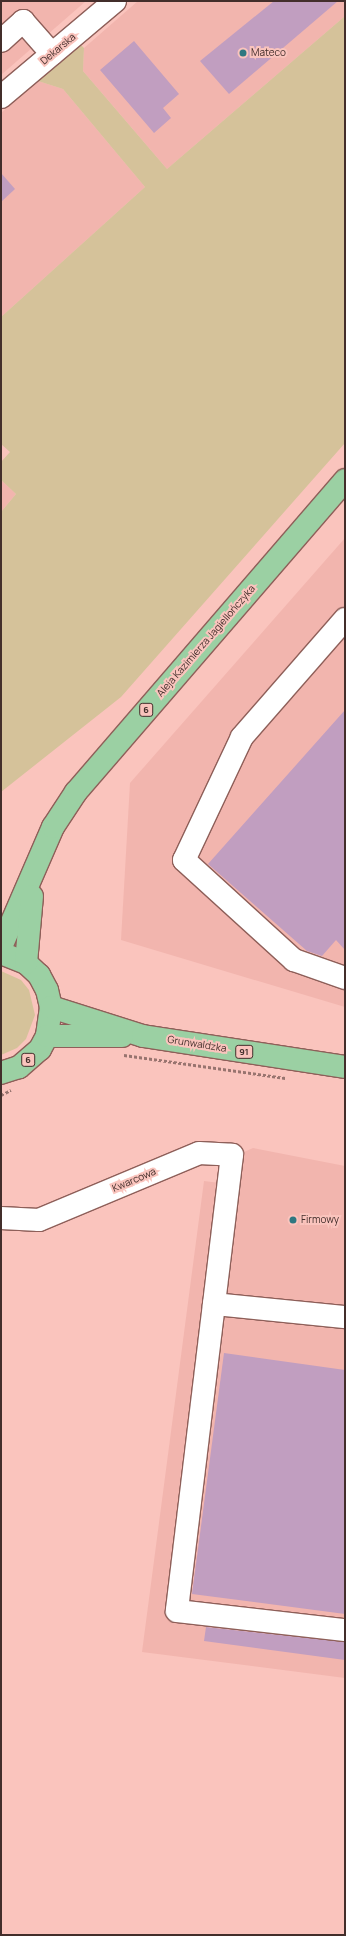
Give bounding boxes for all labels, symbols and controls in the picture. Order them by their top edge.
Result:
street label: Dekarska [38,31,78,67]
place label: Mateco [251,47,286,59]
marker: Mateco [238,48,248,58]
street label: Aleja Kazimierza Jagiellończyka [154,583,258,699]
road number: 6 [139,703,153,717]
street label: Grunwaldzka [167,1033,227,1055]
road number: 91 [235,1045,253,1059]
road number: 6 [21,1053,35,1067]
street label: Kwarcowa [110,1165,158,1195]
place label: Firmowy [301,1214,339,1226]
marker: Firmowy [288,1215,298,1225]

